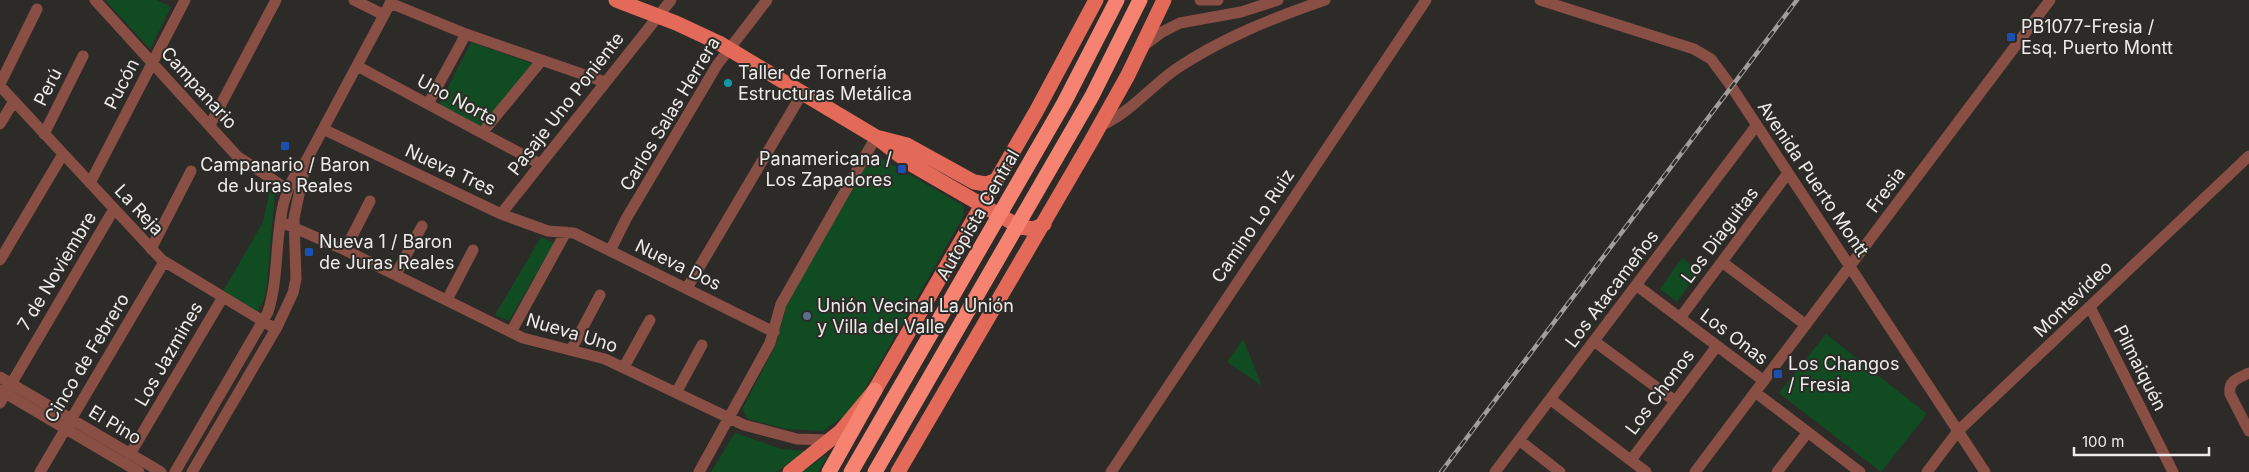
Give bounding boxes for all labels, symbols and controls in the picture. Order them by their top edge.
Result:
place label: PB1077-Fresia / Esq. Puerto Montt [2021,16,2173,58]
street label: Pasaje Uno Poniente [503,28,628,179]
marker: PB1077-Fresia / Esq. Puerto Montt [2005,31,2017,43]
street label: Carlos Salas Herrera [615,33,724,194]
street label: Campanario [157,42,242,133]
street label: Pucón [100,55,143,113]
place label: Taller de Tornería Estructuras Metálica [738,62,912,104]
street label: Perú [29,64,66,109]
street label: Uno Norte [414,70,501,129]
marker: Taller de Tornería Estructuras Metálica [722,77,734,89]
street label: Avenida Puerto Montt [1754,97,1873,261]
marker: Campanario / Baron de Juras Reales [279,140,291,152]
street label: Nueva Tres [402,140,498,199]
street label: Autopista Central [932,146,1023,284]
place label: Panamericana / Los Zapadores [759,148,893,190]
place label: Campanario / Baron de Juras Reales [200,154,370,196]
marker: Panamericana / Los Zapadores [896,163,908,175]
street label: Fresia [1862,163,1909,216]
street label: Camino Lo Ruiz [1207,165,1298,286]
street label: La Reja [111,180,168,239]
street label: Los Diaguitas [1677,183,1762,287]
street label: 7 de Noviembre [13,208,100,334]
street label: Los Atacameños [1561,226,1663,352]
place label: Nueva 1 / Baron de Juras Reales [319,231,454,273]
street label: Nueva Dos [632,235,725,294]
marker: Nueva 1 / Baron de Juras Reales [303,246,315,258]
street label: Montevideo [2029,256,2116,341]
street label: Cinco de Febrero [40,290,133,426]
place label: Unión Vecinal La Unión y Villa del Valle [817,295,1014,337]
street label: Los Jazmines [130,298,207,410]
street label: Los Onas [1696,304,1772,369]
street label: Nueva Uno [524,309,620,356]
marker: Unión Vecinal La Unión y Villa del Valle [801,310,813,322]
street label: Pilmaiquén [2110,321,2171,414]
street label: Los Chonos [1621,345,1698,438]
place label: Los Changos / Fresia [1788,353,1899,395]
marker: Los Changos / Fresia [1772,368,1784,380]
street label: El Pino [85,401,145,448]
scale bar [2074,424,2209,456]
text: 100 m [2082,432,2124,451]

